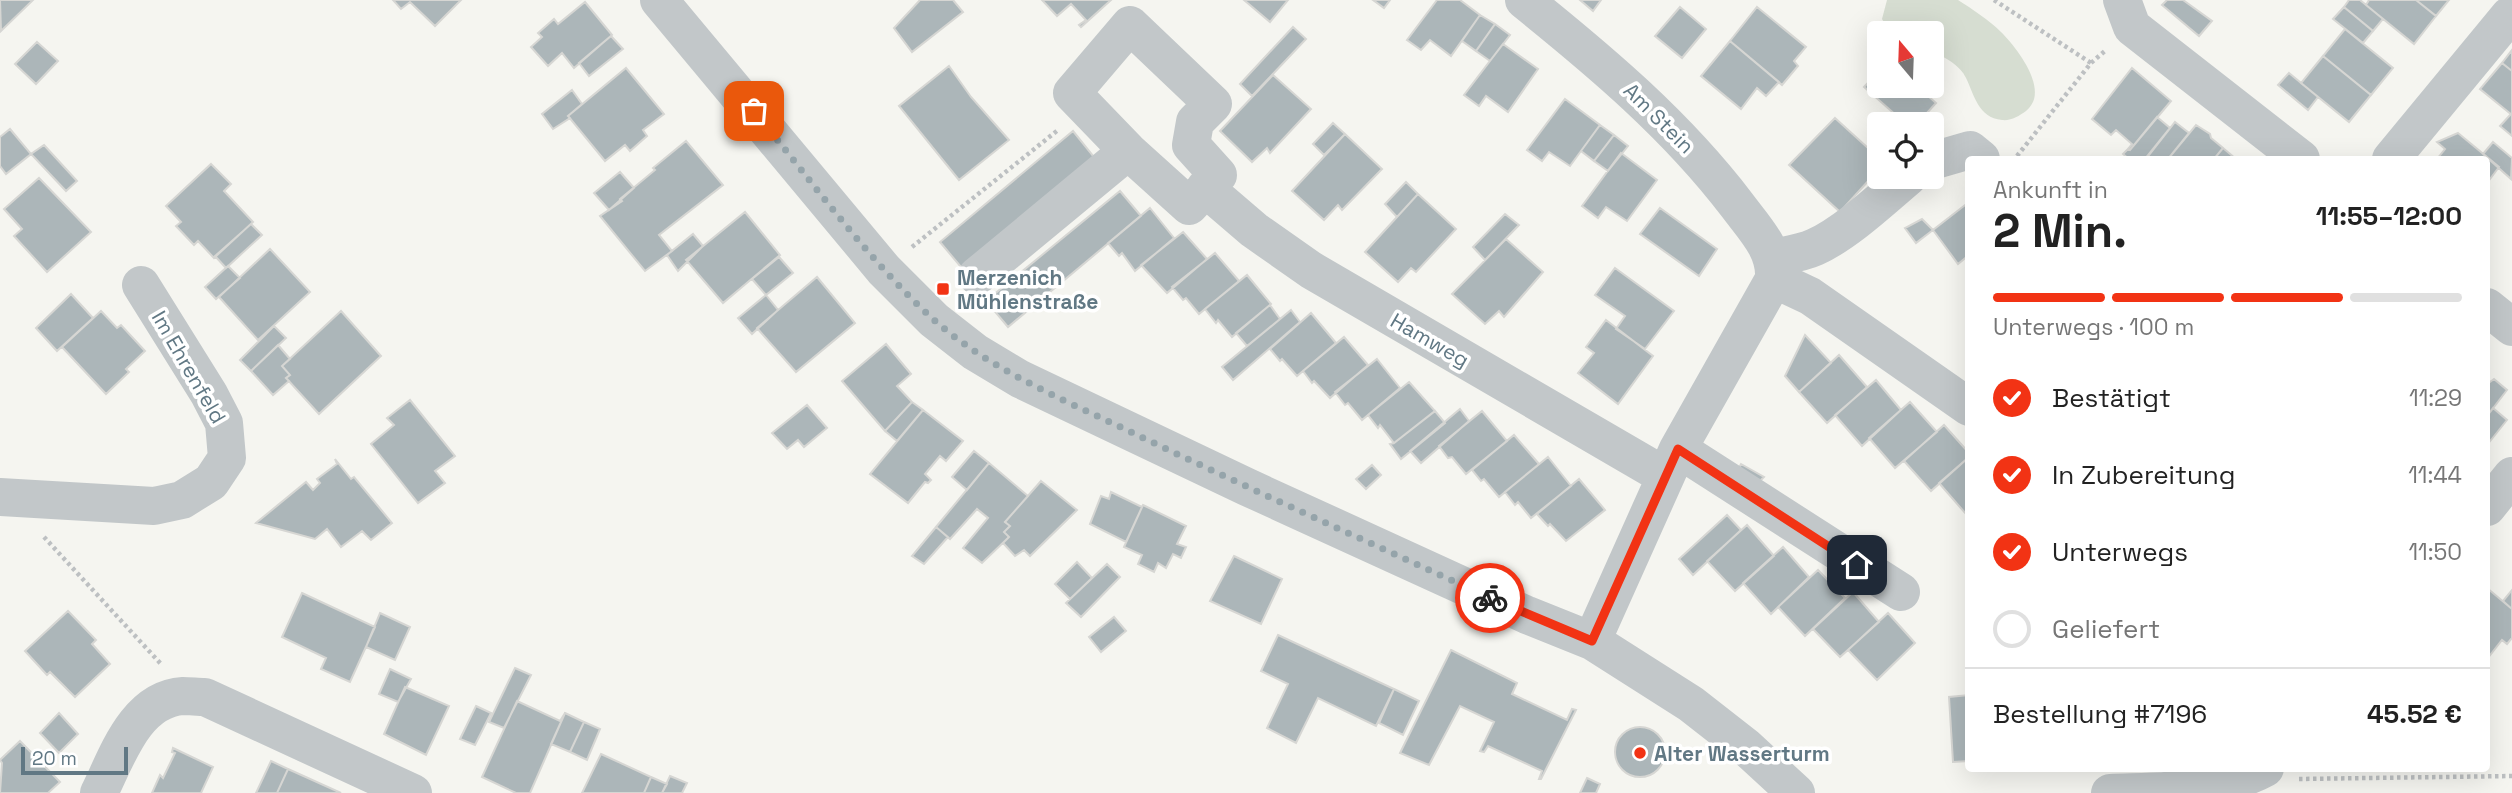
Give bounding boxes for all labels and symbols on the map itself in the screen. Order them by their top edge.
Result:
north arrow [1867,21,1944,98]
street label: Am Stein [1618,77,1700,159]
pin [724,81,784,141]
place label: Merzenich Mühlenstraße [957,264,1098,315]
marker: Merzenich Mühlenstraße [935,281,951,297]
street label: Im Ehrenfeld [146,306,232,428]
street label: Hamweg [1386,307,1474,373]
pin [1827,535,1887,595]
courier [1455,563,1525,633]
place label: Alter Wasserturm [1654,740,1830,767]
scale bar [21,744,128,776]
marker: Alter Wasserturm [1632,745,1648,761]

